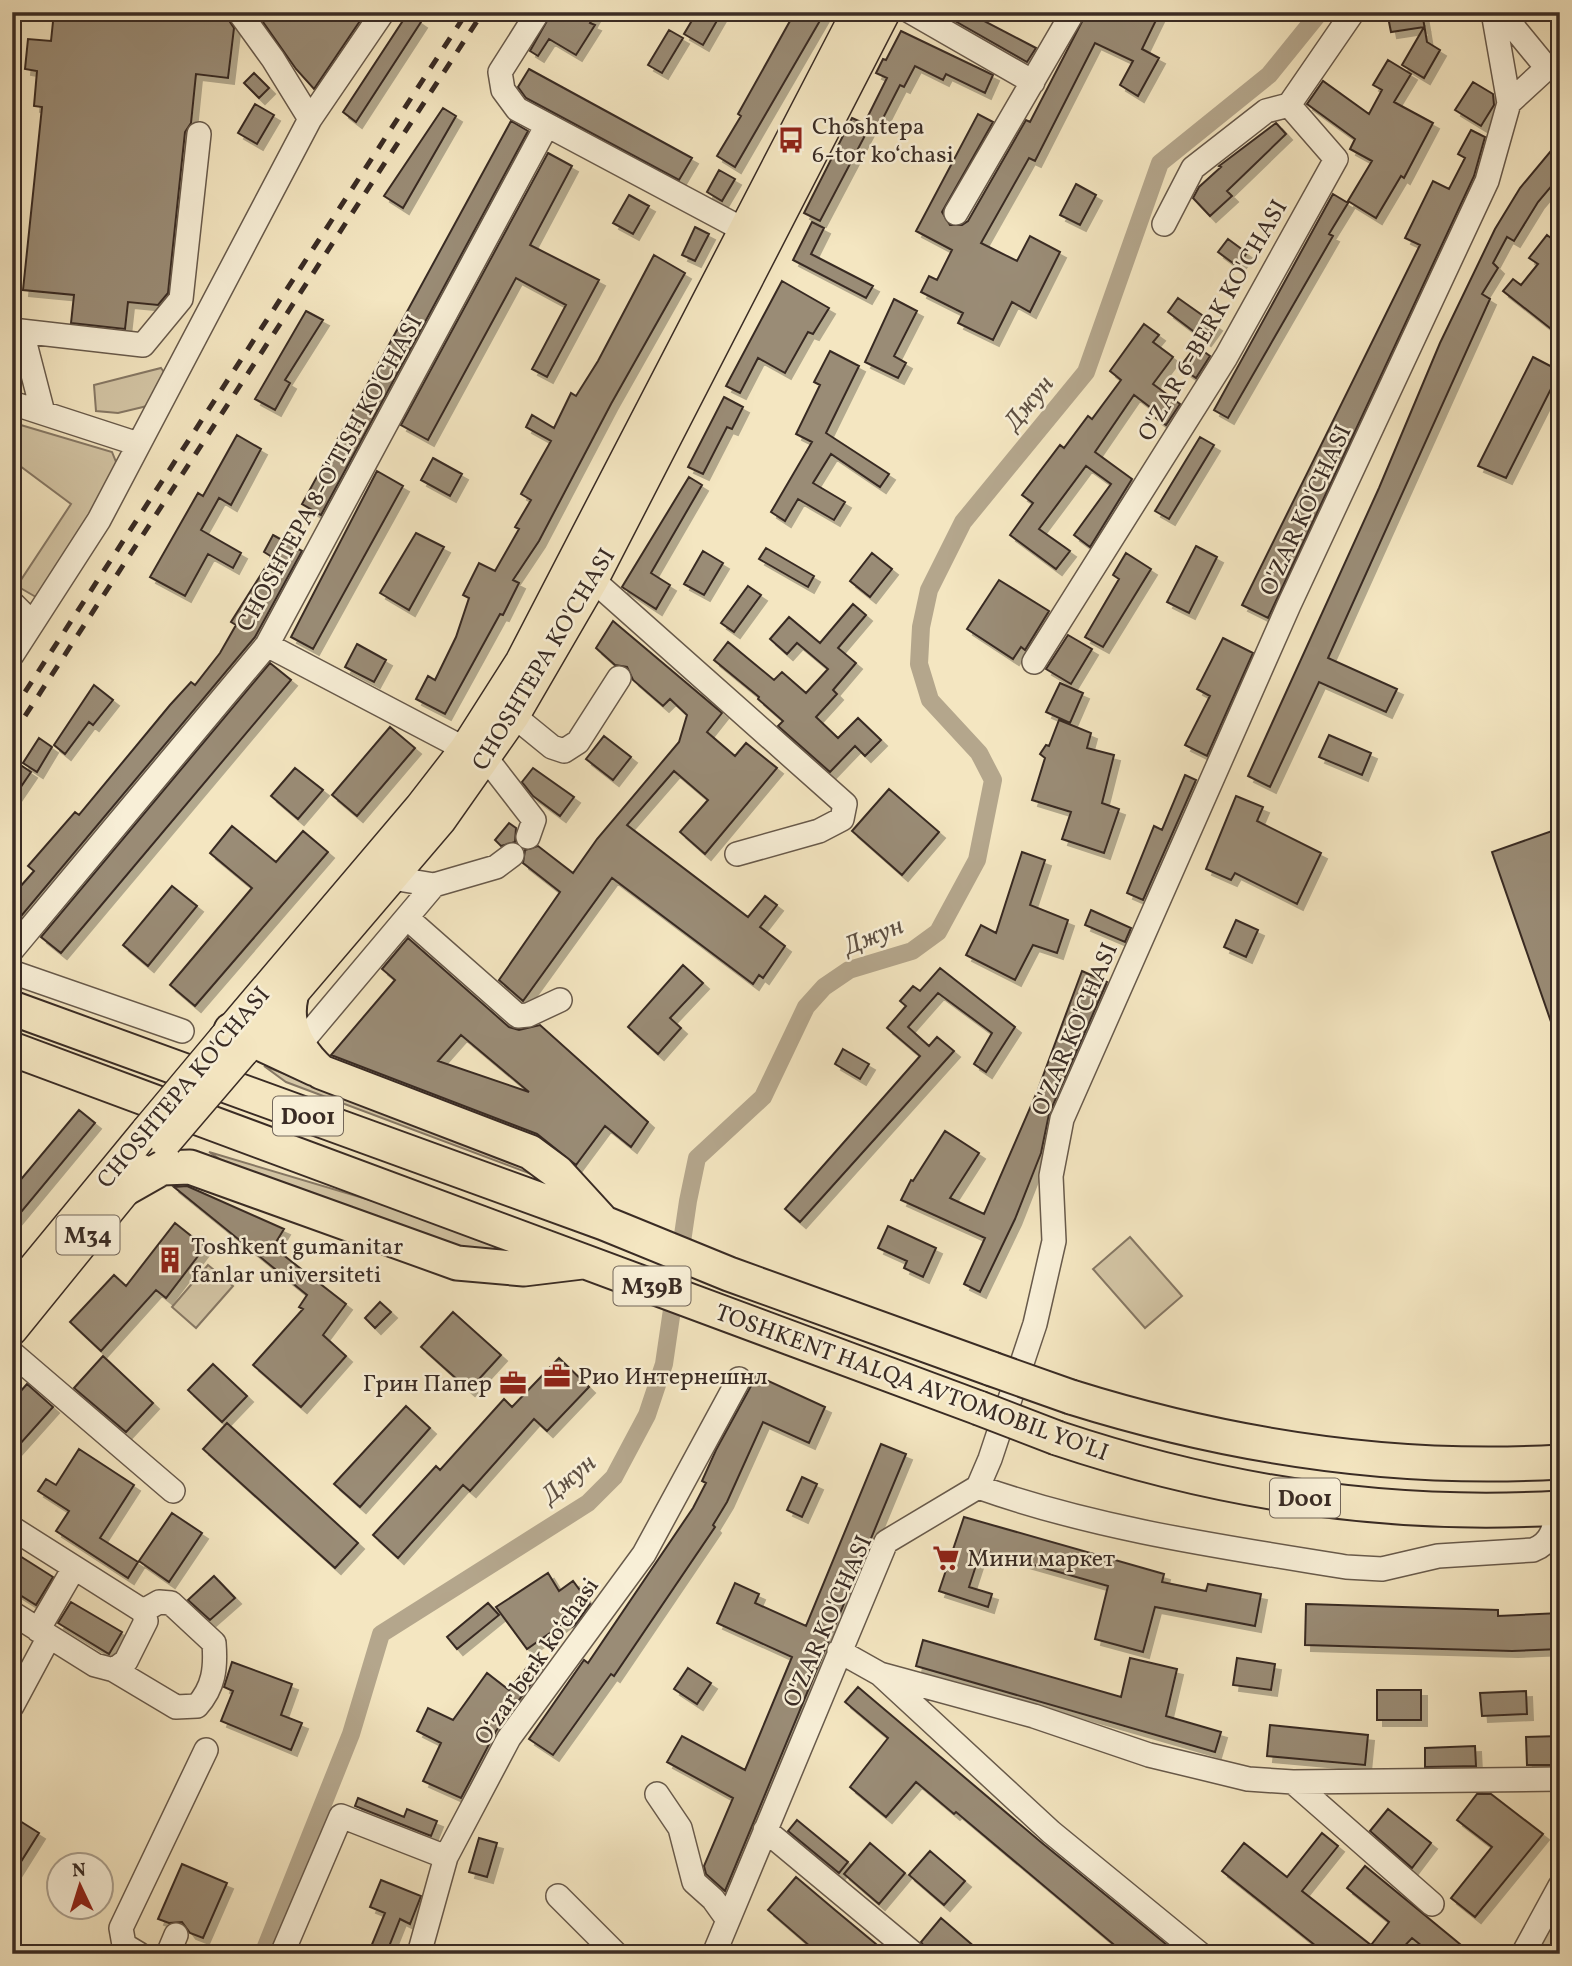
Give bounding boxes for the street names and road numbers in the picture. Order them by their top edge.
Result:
street label: O'ZAR 6-BERK KO'CHASI [1130,194,1297,448]
street label: CHOSHTEPA 8-O'TISH KO'CHASI [229,309,432,639]
street label: O'ZAR KO'CHASI [1252,420,1361,602]
street label: CHOSHTEPA KO'CHASI [465,542,625,778]
street label: O'ZAR KO'CHASI [1024,938,1128,1122]
street label: CHOSHTEPA KO'CHASI [90,980,279,1197]
road number: D001 [273,1096,343,1135]
road number: M34 [56,1216,119,1254]
road number: M39B [614,1266,690,1306]
street label: TOSHKENT HALQA AVTOMOBIL YO'LI [710,1297,1113,1471]
road number: D001 [1270,1478,1340,1518]
street label: O'ZAR KO'CHASI [776,1530,882,1713]
street label: Oʻzar berk koʻchasi [467,1572,608,1753]

